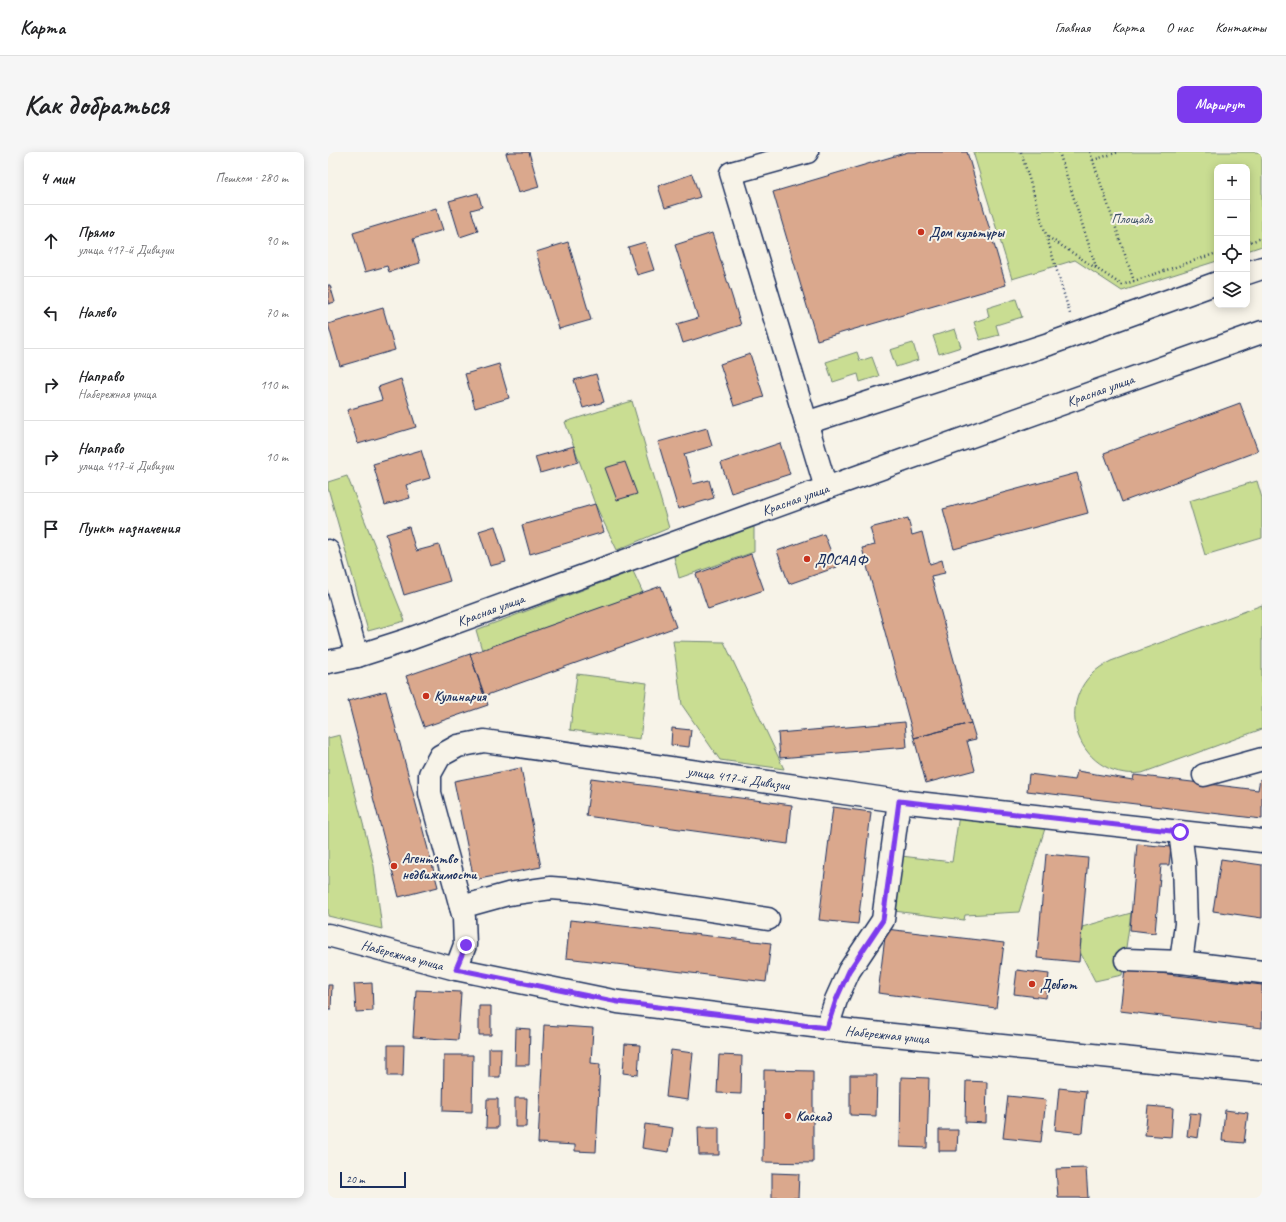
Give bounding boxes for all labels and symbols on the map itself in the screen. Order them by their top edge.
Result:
park label: Площадь [1111,210,1154,227]
place label: Дом культуры [929,224,1005,241]
marker: Дом культуры [916,227,926,237]
street label: Красная улица [1064,370,1137,410]
street label: Красная улица [759,479,832,519]
place label: ДОСААФ [815,551,869,568]
marker: ДОСААФ [802,554,812,564]
street label: Красная улица [455,589,528,630]
place label: Кулинария [434,688,487,705]
marker: Кулинария [421,691,431,701]
street label: улица 417-й Дивизии [685,762,792,794]
route start [1171,823,1189,841]
place label: Агентство недвижимости [402,850,478,883]
marker: Агентство недвижимости [389,861,399,871]
street label: Набережная улица [360,936,447,974]
route end [457,936,475,954]
place label: Дебют [1040,976,1078,993]
marker: Дебют [1027,979,1037,989]
street label: Набережная улица [844,1022,931,1047]
place label: Каскад [796,1108,833,1125]
marker: Каскад [783,1111,793,1121]
scale bar [340,1170,406,1189]

